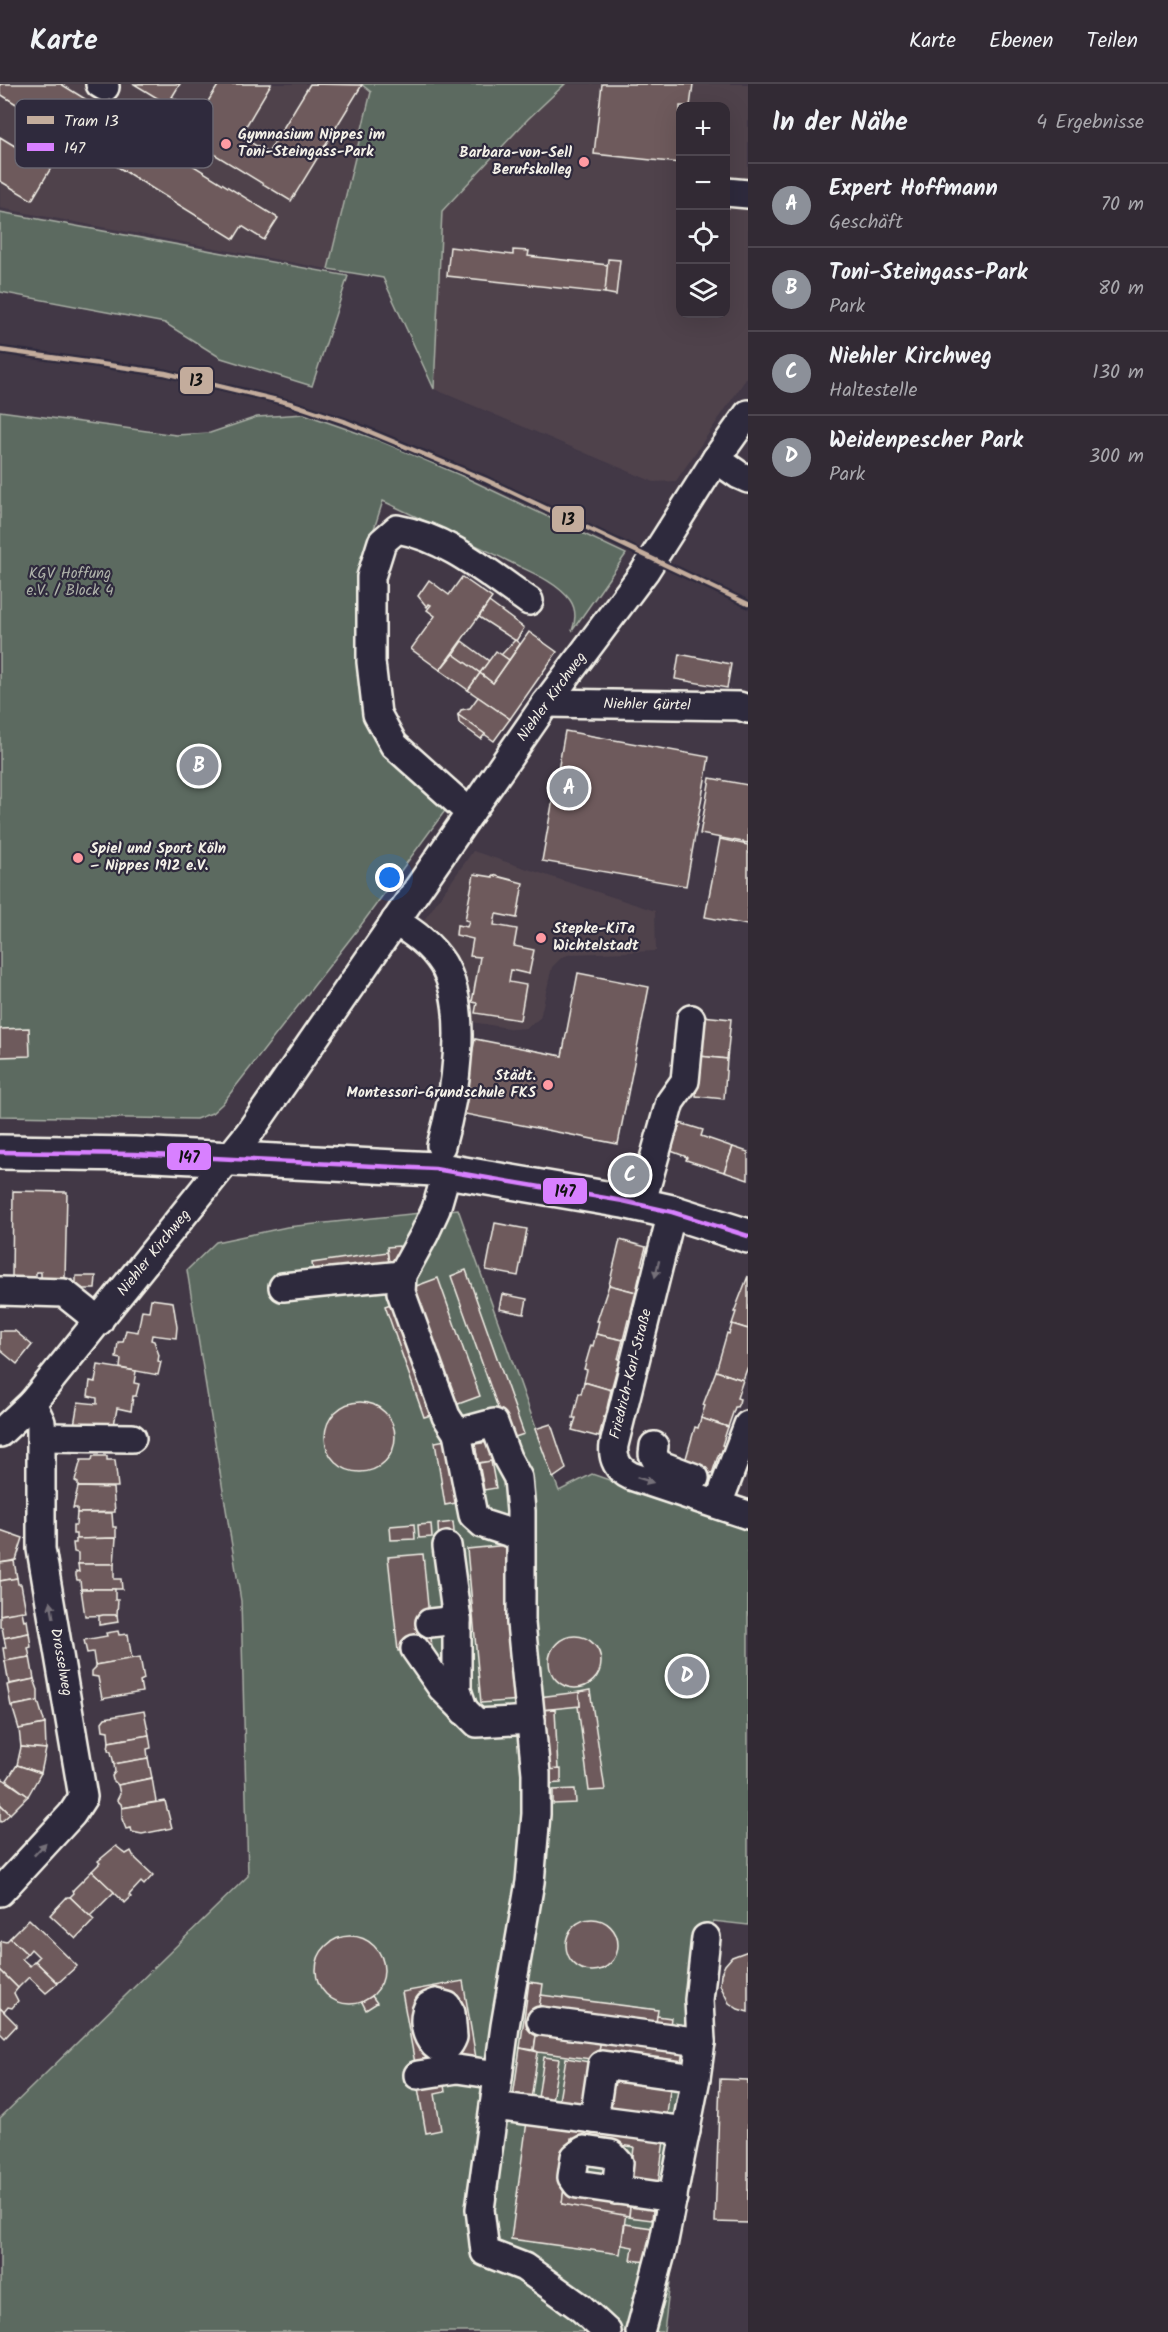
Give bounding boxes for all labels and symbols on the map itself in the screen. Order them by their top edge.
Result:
legend [15,99,213,168]
text: Tram 13 [64,109,119,134]
place label: Gymnasium Nippes im Toni-Steingass-Park [238,123,385,164]
text: 147 [64,136,86,161]
marker: Gymnasium Nippes im Toni-Steingass-Park [219,137,233,151]
place label: Barbara-von-Sell Berufskolleg [459,141,572,182]
marker: Barbara-von-Sell Berufskolleg [577,155,591,169]
line badge: 13 [179,366,214,395]
text: 13 [189,369,203,394]
line badge: 13 [551,505,585,533]
text: 13 [561,508,575,533]
park label: KGV Hoffung e.V. / Block 4 [26,562,114,603]
street label: Niehler Kirchweg [511,647,593,747]
street label: Niehler Gürtel [603,692,691,718]
pin: B [180,744,218,788]
pin: A [550,766,588,810]
place label: Spiel und Sport Köln – Nippes 1912 e.V. [90,837,226,878]
marker: Spiel und Sport Köln – Nippes 1912 e.V. [71,851,85,865]
your location [375,863,404,892]
place label: Stepke-KiTa Wichtelstadt [553,917,639,958]
marker: Stepke-KiTa Wichtelstadt [534,931,548,945]
place label: Städt. Montessori-Grundschule FKS [347,1064,537,1105]
marker: Städt. Montessori-Grundschule FKS [541,1078,555,1092]
line badge: 147 [166,1142,212,1171]
text: 147 [178,1146,200,1171]
pin: C [610,1152,650,1198]
line badge: 147 [542,1177,588,1205]
text: 147 [554,1180,576,1205]
street label: Niehler Kirchweg [111,1204,197,1302]
one-way arrow [652,1260,662,1278]
street label: Friedrich-Karl-Straße [603,1306,659,1442]
one-way arrow [636,1476,654,1485]
one-way arrow [47,1600,56,1619]
street label: Drosselweg [43,1626,79,1698]
pin: D [668,1654,706,1698]
one-way arrow [33,1842,46,1857]

